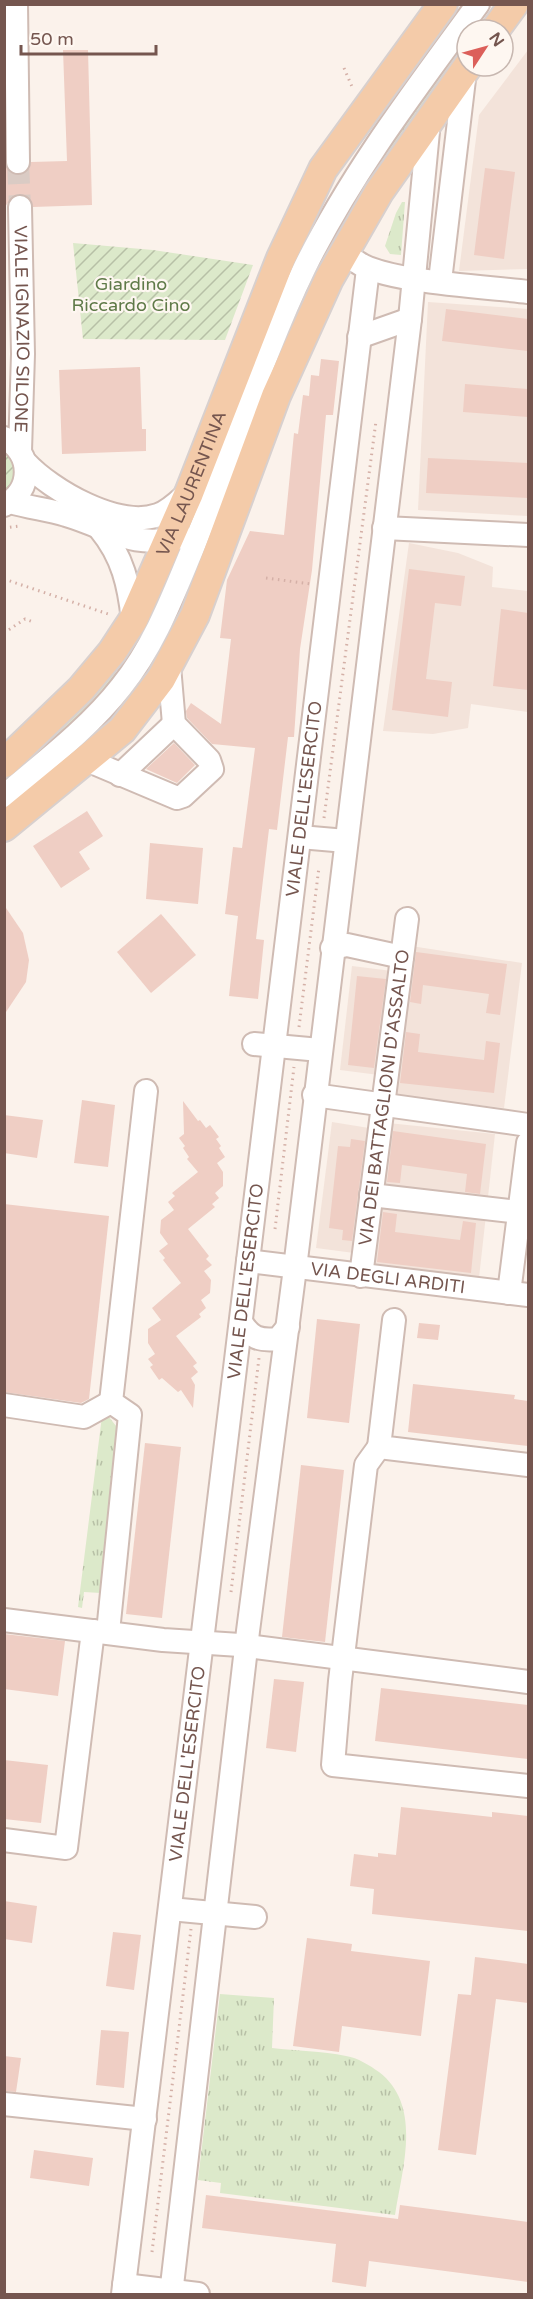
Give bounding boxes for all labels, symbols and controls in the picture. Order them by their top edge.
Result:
scale bar [21,18,156,56]
north arrow [455,18,515,78]
text: 50 m [30,28,74,50]
text: N [484,29,508,51]
street label: VIALE IGNAZIO SILONE [9,225,34,433]
park label: Giardino Riccardo Cino [71,273,191,316]
street label: VIA LAURENTINA [152,407,231,559]
street label: VIALE DELL'ESERCITO [281,700,327,898]
street label: VIA DEI BATTAGLIONI D'ASSALTO [354,948,414,1247]
street label: VIALE DELL'ESERCITO [223,1182,268,1381]
street label: VIA DEGLI ARDITI [309,1258,467,1298]
street label: VIALE DELL'ESERCITO [164,1665,210,1863]

